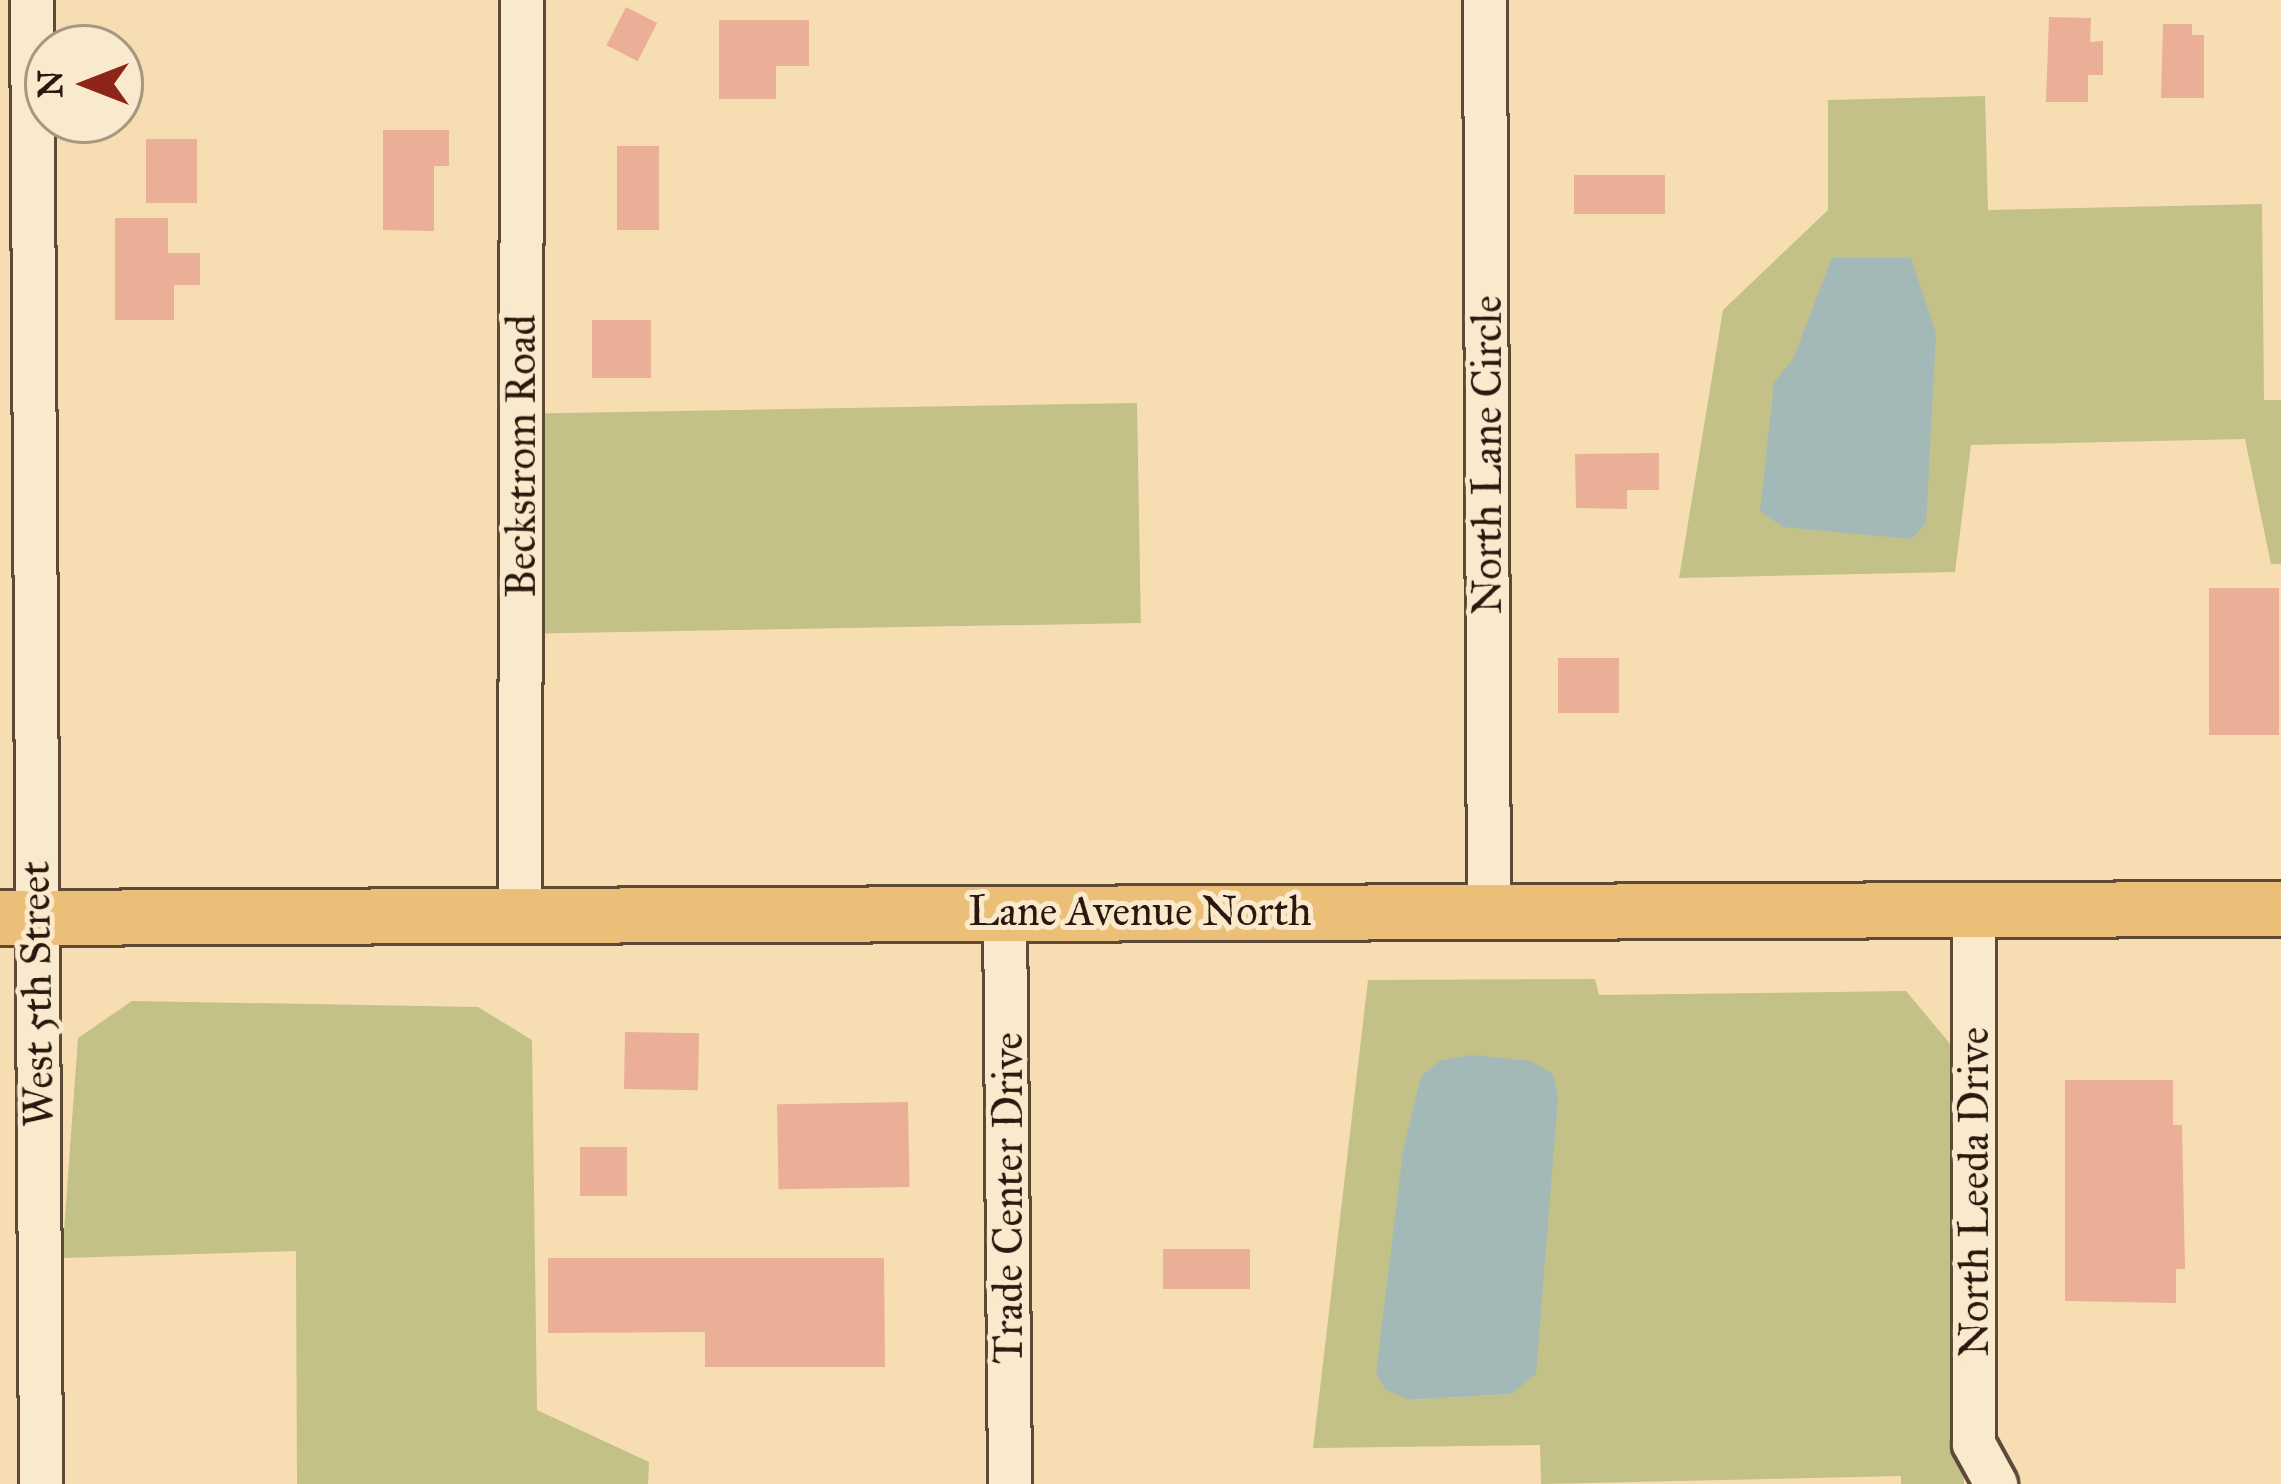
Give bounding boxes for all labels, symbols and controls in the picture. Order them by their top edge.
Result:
north arrow [24,24,144,144]
text: N [31,70,71,98]
street label: North Lane Circle [1462,295,1512,615]
street label: Beckstrom Road [496,314,546,598]
street label: West 5th Street [9,861,65,1127]
street label: Lane Avenue North [968,886,1312,936]
street label: North Leeda Drive [1949,1027,1999,1357]
street label: Trade Center Drive [983,1032,1033,1364]

